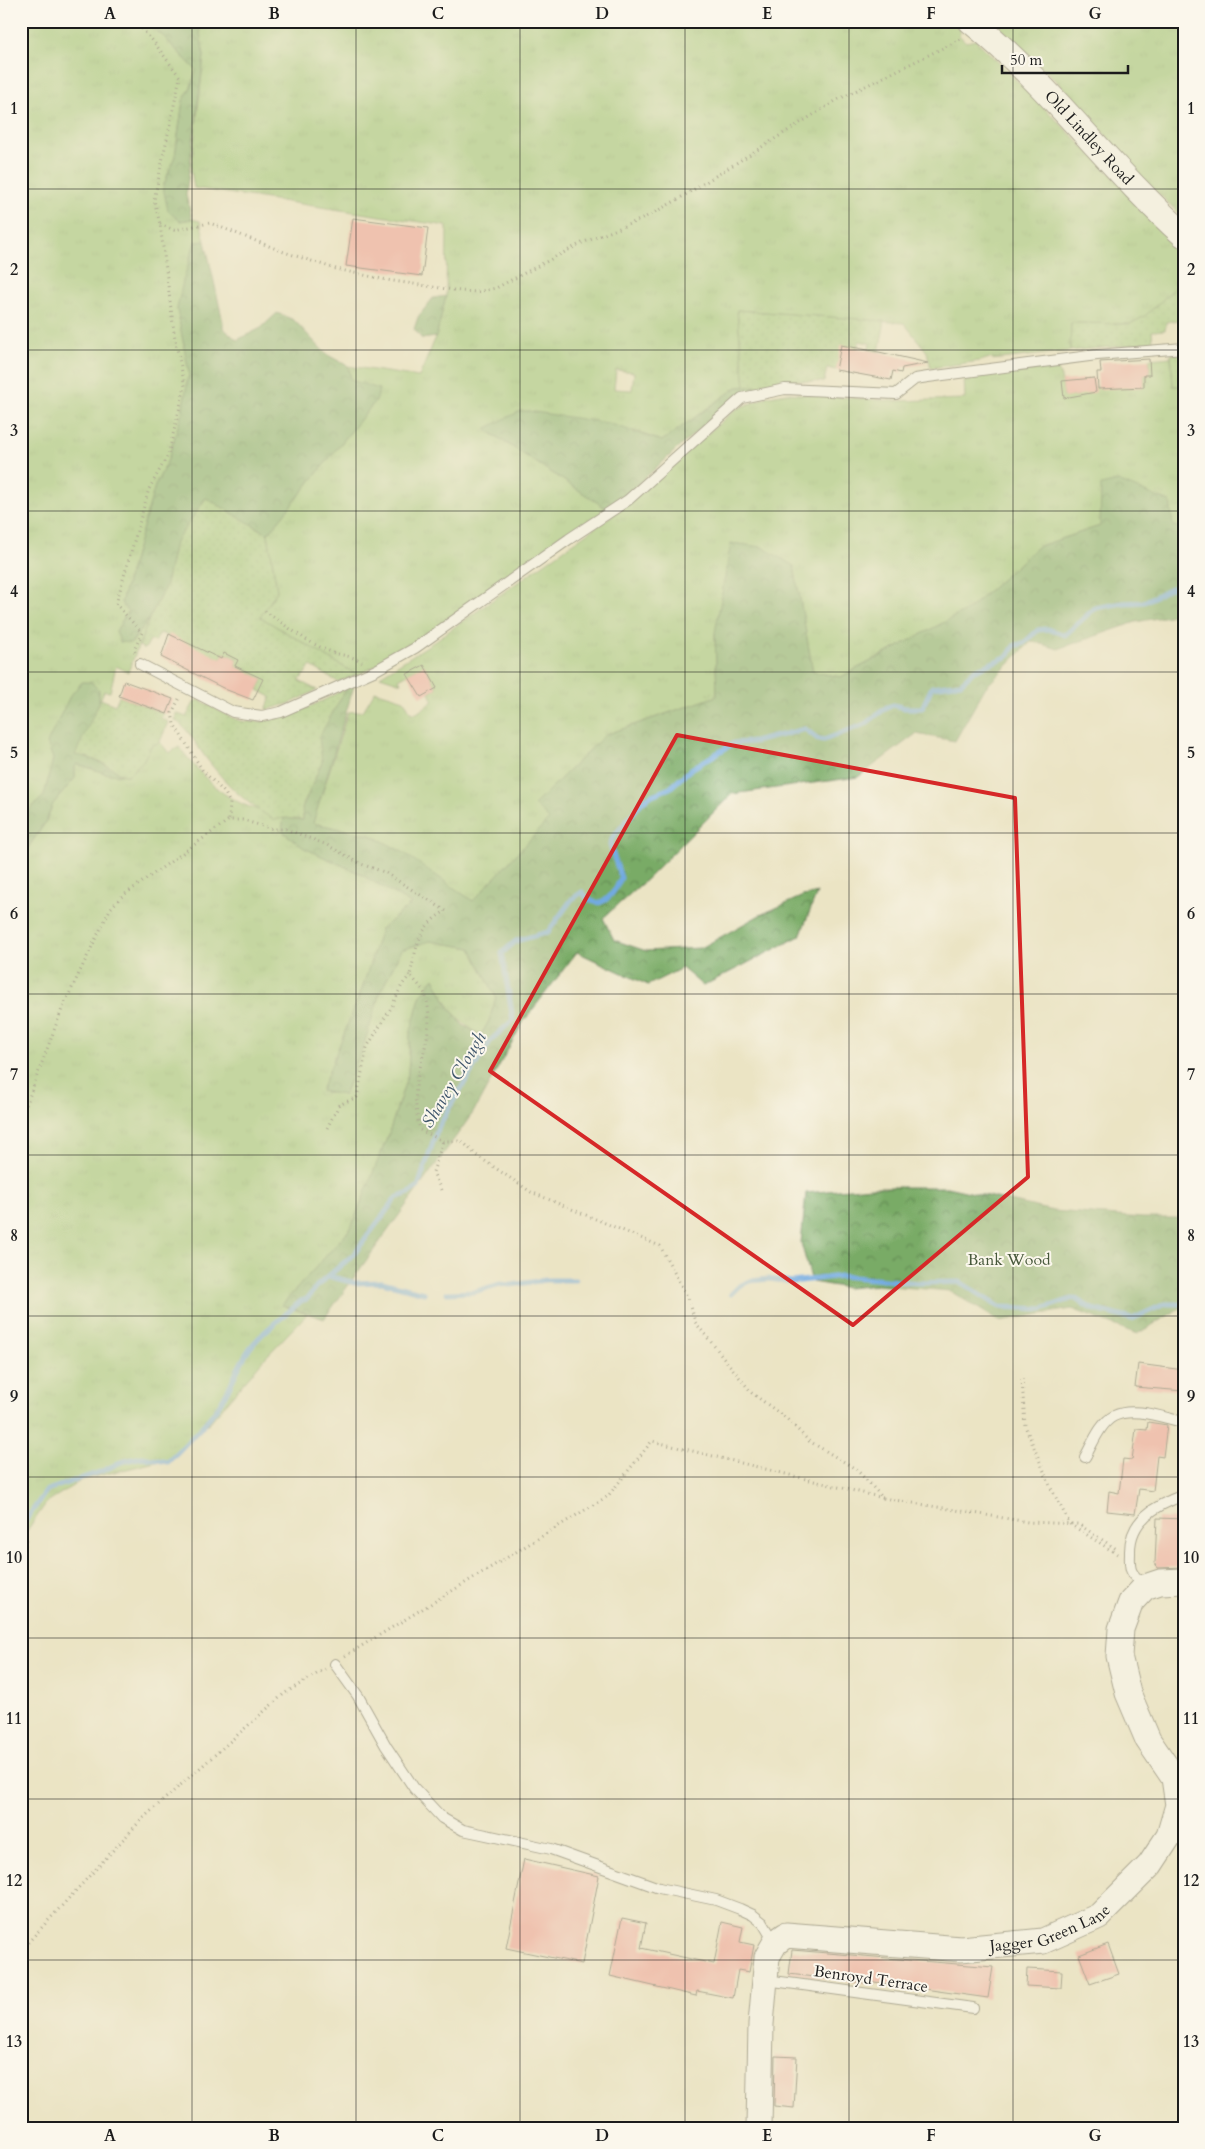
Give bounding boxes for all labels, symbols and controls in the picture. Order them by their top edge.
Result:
text: A [104,3,116,25]
text: B [268,3,280,25]
text: C [432,3,444,25]
text: D [595,3,609,25]
text: E [762,3,772,25]
text: F [926,3,936,25]
text: G [1088,3,1102,25]
scale bar [1002,42,1129,74]
text: 50 m [1010,50,1042,70]
street label: Old Lindley Road [1039,85,1139,190]
text: 1 [10,98,18,120]
text: 1 [1187,98,1195,120]
text: 2 [10,259,18,281]
text: 2 [1187,259,1195,281]
text: 3 [10,420,18,442]
text: 3 [1187,420,1195,442]
text: 4 [10,581,18,603]
text: 4 [1187,581,1195,603]
text: 5 [10,742,18,764]
text: 5 [1187,742,1195,764]
text: 6 [10,903,18,925]
text: 6 [1187,903,1195,925]
water label: Shavey Clough [416,1027,493,1133]
text: 7 [10,1064,18,1086]
text: 7 [1187,1064,1195,1086]
text: 8 [10,1225,18,1247]
text: 8 [1187,1225,1195,1247]
park label: Bank Wood [967,1249,1051,1271]
text: 9 [10,1386,18,1408]
text: 9 [1187,1386,1195,1408]
text: 10 [6,1547,22,1569]
text: 10 [1183,1547,1199,1569]
text: 11 [6,1708,22,1730]
text: 11 [1183,1708,1199,1730]
text: 12 [6,1870,22,1892]
text: 12 [1183,1870,1199,1892]
street label: Jagger Green Lane [987,1900,1115,1957]
street label: Benroyd Terrace [812,1960,930,1998]
text: 13 [6,2031,22,2053]
text: 13 [1183,2031,1199,2053]
text: A [104,2125,116,2147]
text: B [268,2125,280,2147]
text: C [432,2125,444,2147]
text: D [595,2125,609,2147]
text: E [762,2125,772,2147]
text: F [926,2125,936,2147]
text: G [1088,2125,1102,2147]

